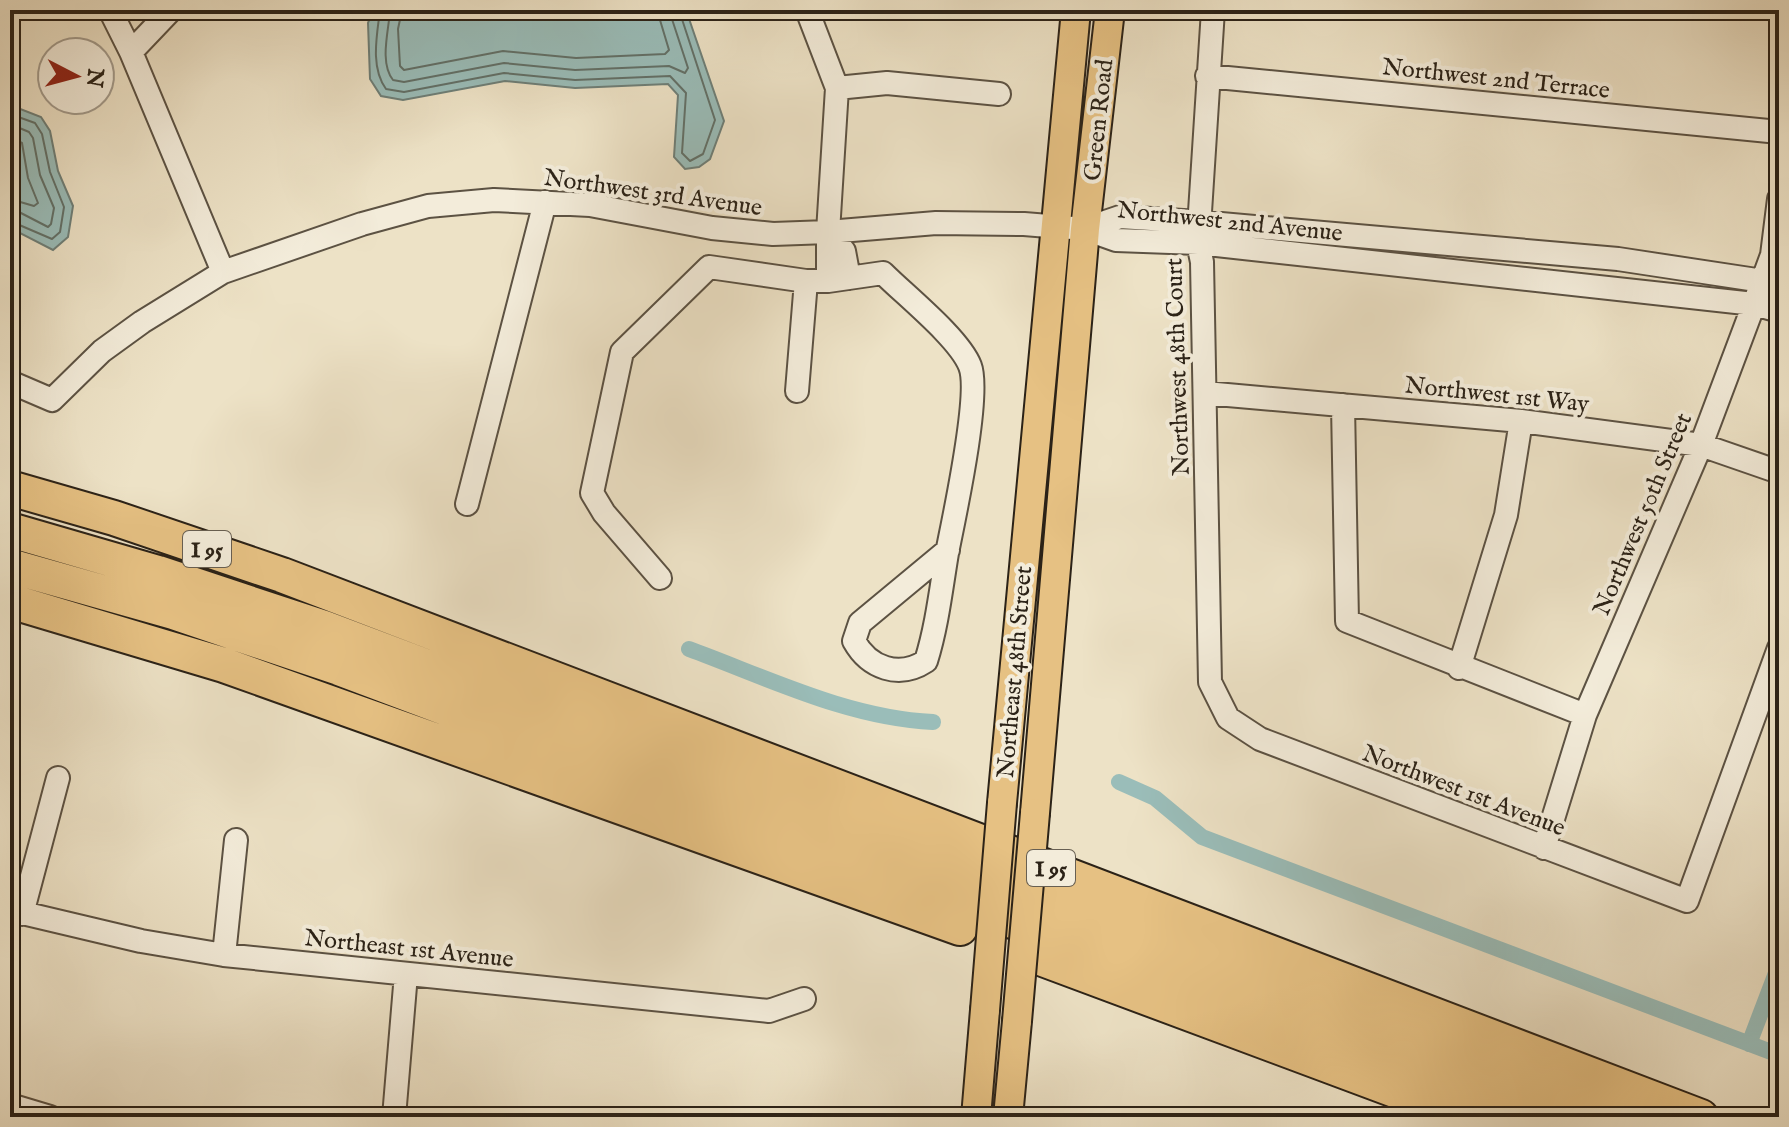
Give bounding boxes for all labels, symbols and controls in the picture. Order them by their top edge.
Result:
north arrow [36,36,116,116]
street label: Northwest 2nd Terrace [1380,52,1611,107]
street label: Green Road [1078,58,1121,183]
text: N [79,66,109,89]
street label: Northwest 3rd Avenue [542,163,764,224]
street label: Northwest 2nd Avenue [1116,195,1344,250]
street label: Northwest 48th Court [1159,258,1198,476]
street label: Northwest 1st Way [1403,370,1591,421]
street label: Northwest 50th Street [1587,409,1700,621]
road number: I 95 [183,531,231,567]
street label: Northeast 48th Street [991,565,1040,780]
street label: Northwest 1st Avenue [1357,738,1569,844]
road number: I 95 [1027,850,1075,886]
street label: Northeast 1st Avenue [303,923,515,976]

